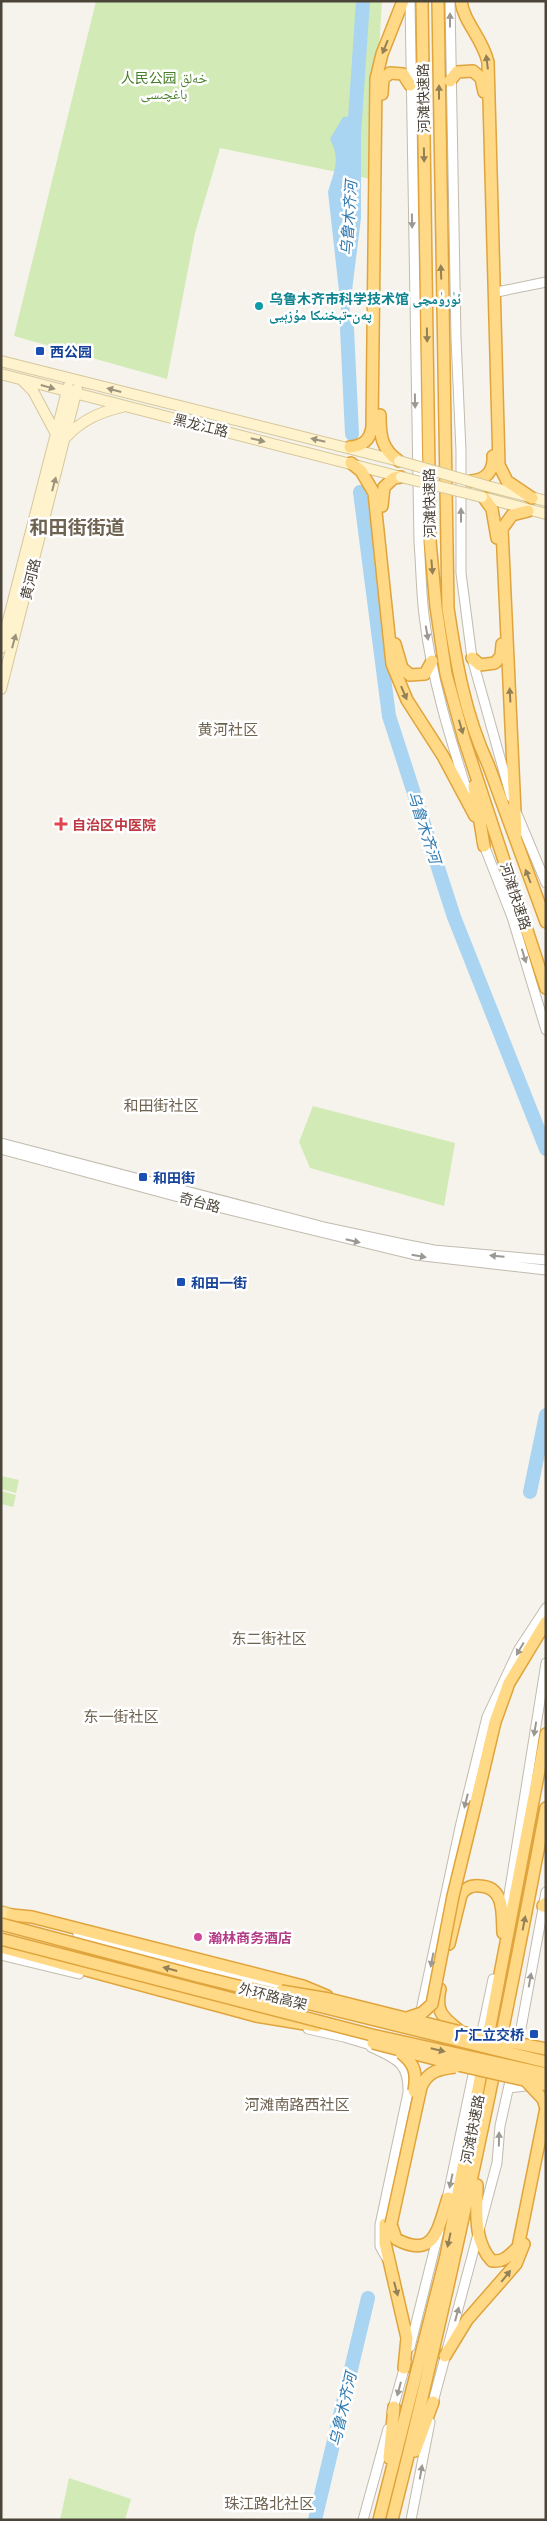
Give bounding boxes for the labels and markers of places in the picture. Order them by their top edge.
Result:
place label: 乌鲁木齐市科学技术馆 ئۈرۈمچى پەن-تېخنىكا مۇزېيى [269,290,461,324]
marker: 乌鲁木齐市科学技术馆 ئۈرۈمچى پەن-تېخنىكا مۇزېيى [253,300,265,312]
place label: 西公园 [50,343,92,360]
marker: 西公园 [34,345,46,357]
place label: 自治区中医院 [72,816,156,833]
marker: 自治区中医院 [54,817,68,831]
place label: 和田街 [153,1169,195,1186]
marker: 和田街 [137,1171,149,1183]
place label: 和田一街 [191,1274,247,1291]
marker: 和田一街 [175,1276,187,1288]
place label: 瀚林商务酒店 [208,1929,292,1946]
marker: 瀚林商务酒店 [192,1931,204,1943]
place label: 广汇立交桥 [454,2026,524,2043]
marker: 广汇立交桥 [528,2028,540,2040]

